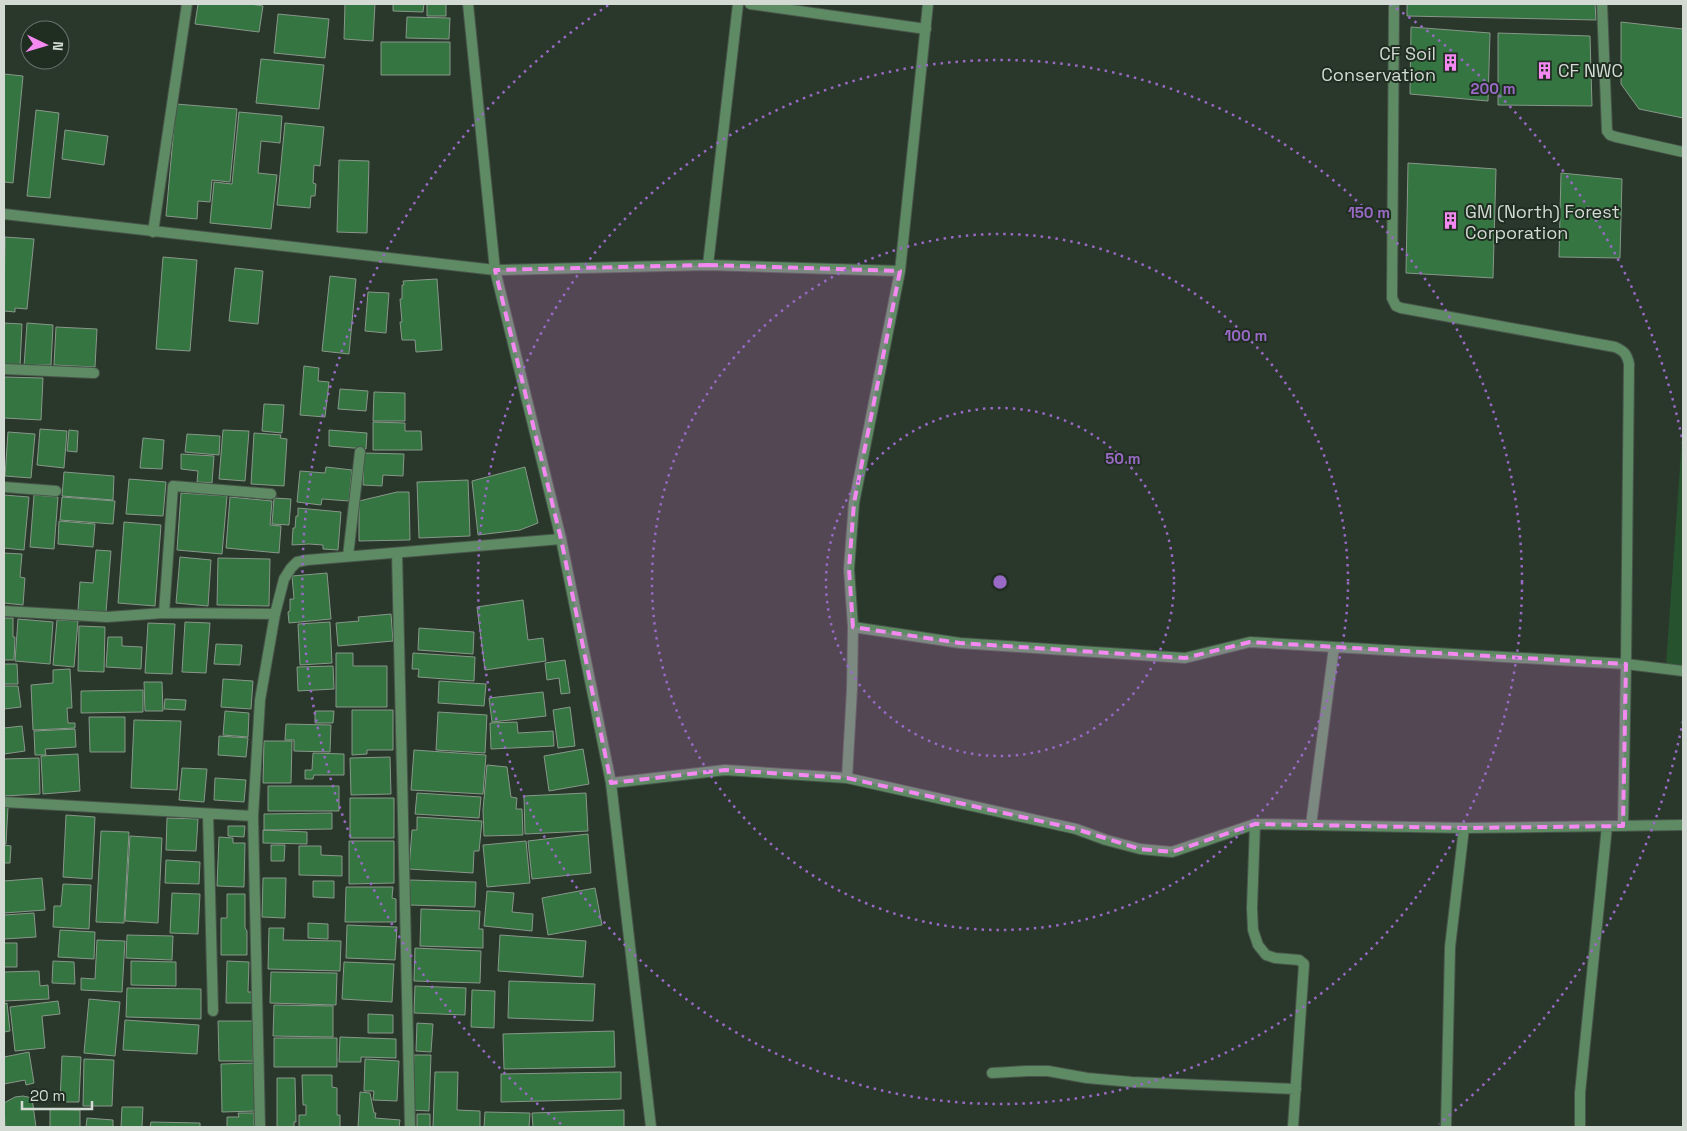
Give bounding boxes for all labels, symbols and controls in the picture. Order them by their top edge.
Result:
north arrow [20,20,70,70]
text: N [49,41,67,52]
place label: CF Soil Conservation [1321,42,1436,86]
building icon: CF Soil Conservation [1440,53,1460,73]
place label: CF NWC [1558,59,1623,82]
building icon: CF NWC [1534,60,1554,80]
text: 200 m [1471,79,1515,98]
place label: GM (North) Forest Corporation [1465,200,1620,244]
text: 150 m [1348,203,1390,222]
building icon: GM (North) Forest Corporation [1441,211,1461,231]
text: 100 m [1225,326,1267,345]
text: 50 m [1105,449,1141,468]
centre of rings [991,573,1009,591]
scale bar [22,1078,92,1110]
text: 20 m [30,1086,65,1105]

